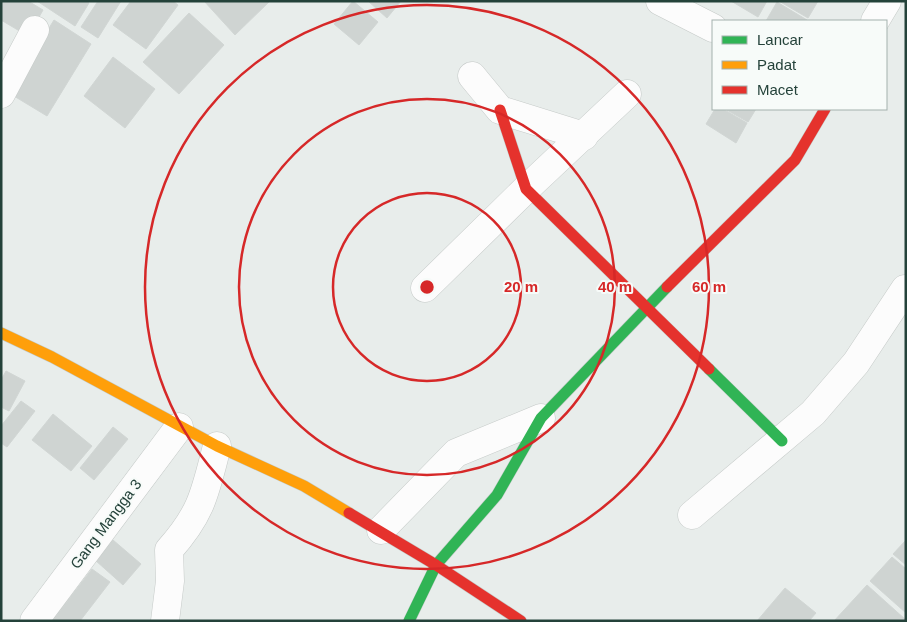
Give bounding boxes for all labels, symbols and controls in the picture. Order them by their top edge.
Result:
legend [712,20,887,110]
text: Lancar [757,31,803,48]
text: Padat [757,56,797,73]
text: Macet [757,81,799,98]
centre of rings [418,278,436,296]
text: 20 m [504,278,538,295]
text: 40 m [598,278,632,295]
text: 60 m [692,278,726,295]
street label: Gang Mangga 3 [66,476,145,572]

